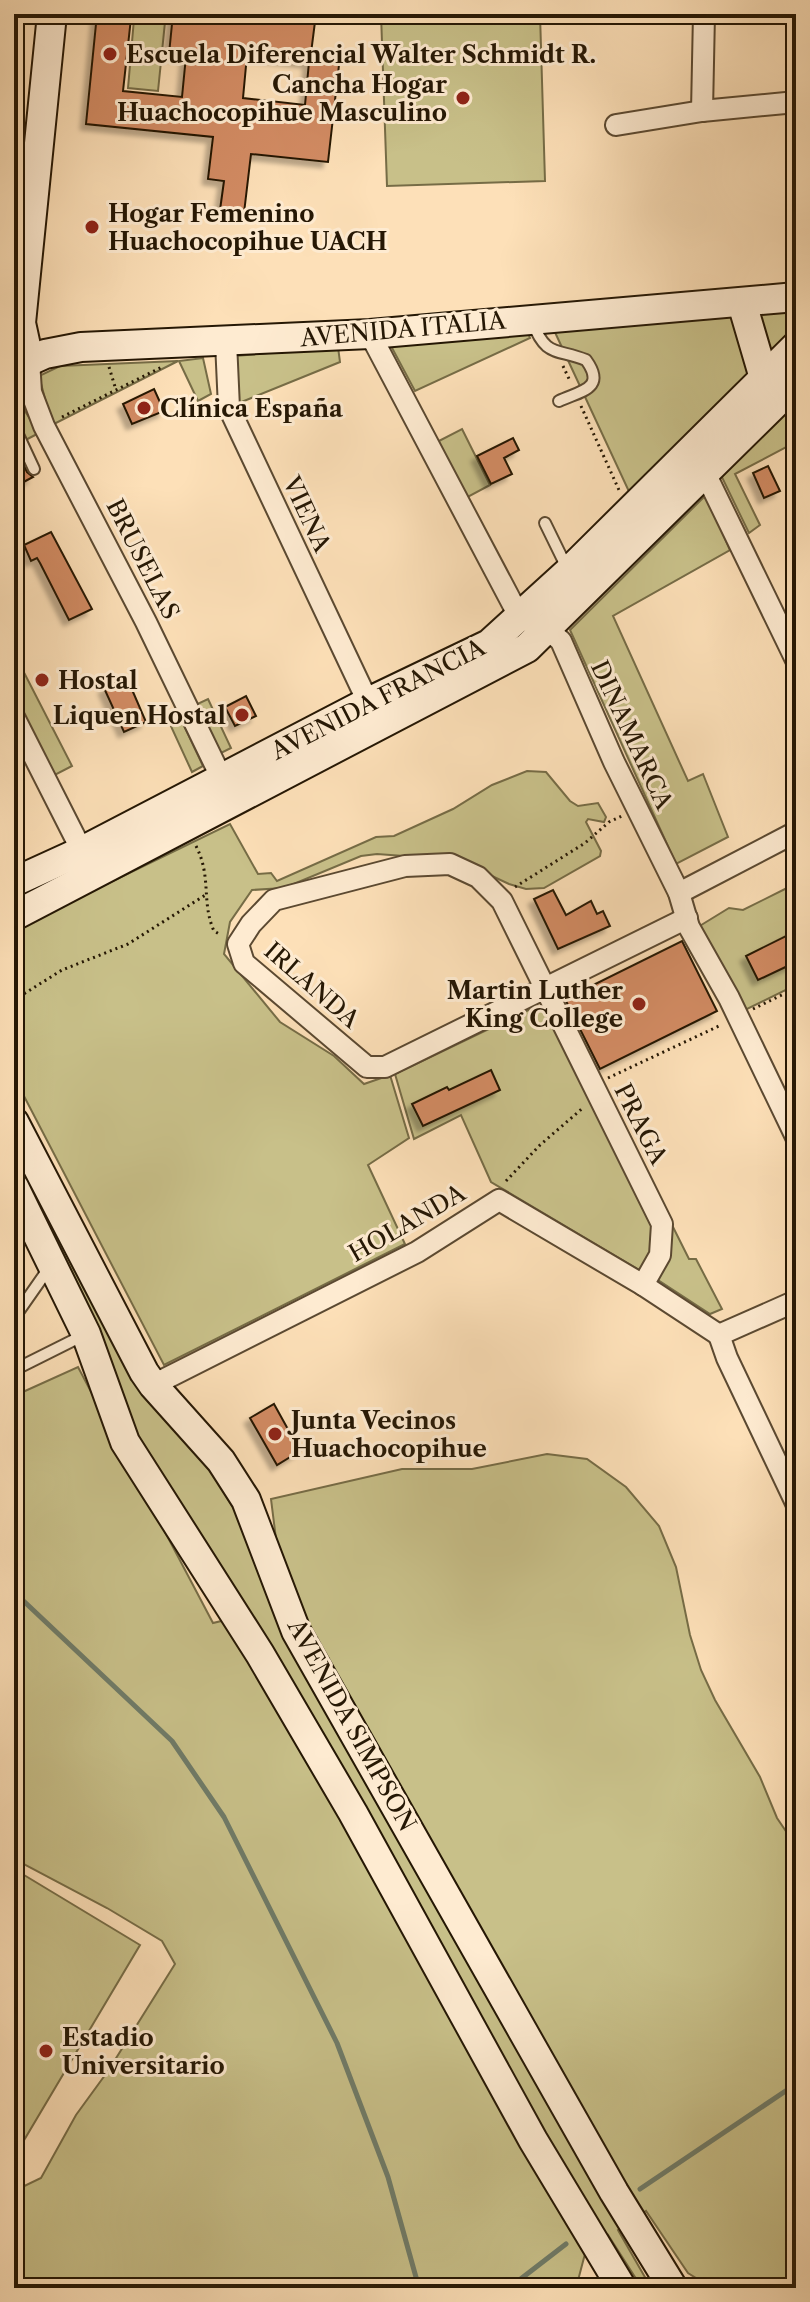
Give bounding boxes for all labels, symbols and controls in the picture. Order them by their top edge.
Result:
place label: Escuela Diferencial Walter Schmidt R. [126,40,596,69]
marker: Escuela Diferencial Walter Schmidt R. [101,45,119,63]
place label: Cancha Hogar Huachocopihue Masculino [117,70,447,127]
marker: Cancha Hogar Huachocopihue Masculino [454,89,472,107]
place label: Hogar Femenino Huachocopihue UACH [108,199,387,256]
marker: Hogar Femenino Huachocopihue UACH [83,218,101,236]
street label: AVENIDA ITALIA [298,305,508,353]
place label: Clínica España [160,394,344,423]
marker: Clínica España [135,399,153,417]
street label: VIENA [276,471,338,558]
street label: BRUSELAS [100,494,186,624]
street label: AVENIDA FRANCIA [265,632,491,766]
street label: DINAMARCA [585,656,680,815]
place label: Hostal [58,666,138,695]
marker: Hostal [33,671,51,689]
place label: Liquen Hostal [53,701,226,730]
marker: Liquen Hostal [233,706,251,724]
street label: IRLANDA [259,936,366,1035]
place label: Martin Luther King College [447,976,623,1033]
marker: Martin Luther King College [630,995,648,1013]
street label: PRAGA [608,1079,674,1170]
street label: HOLANDA [344,1177,472,1268]
place label: Junta Vecinos Huachocopihue [287,1406,487,1463]
marker: Junta Vecinos Huachocopihue [266,1425,284,1443]
street label: AVENIDA SIMPSON [281,1613,422,1836]
place label: Estadio Universitario [62,2023,225,2080]
marker: Estadio Universitario [37,2042,55,2060]

